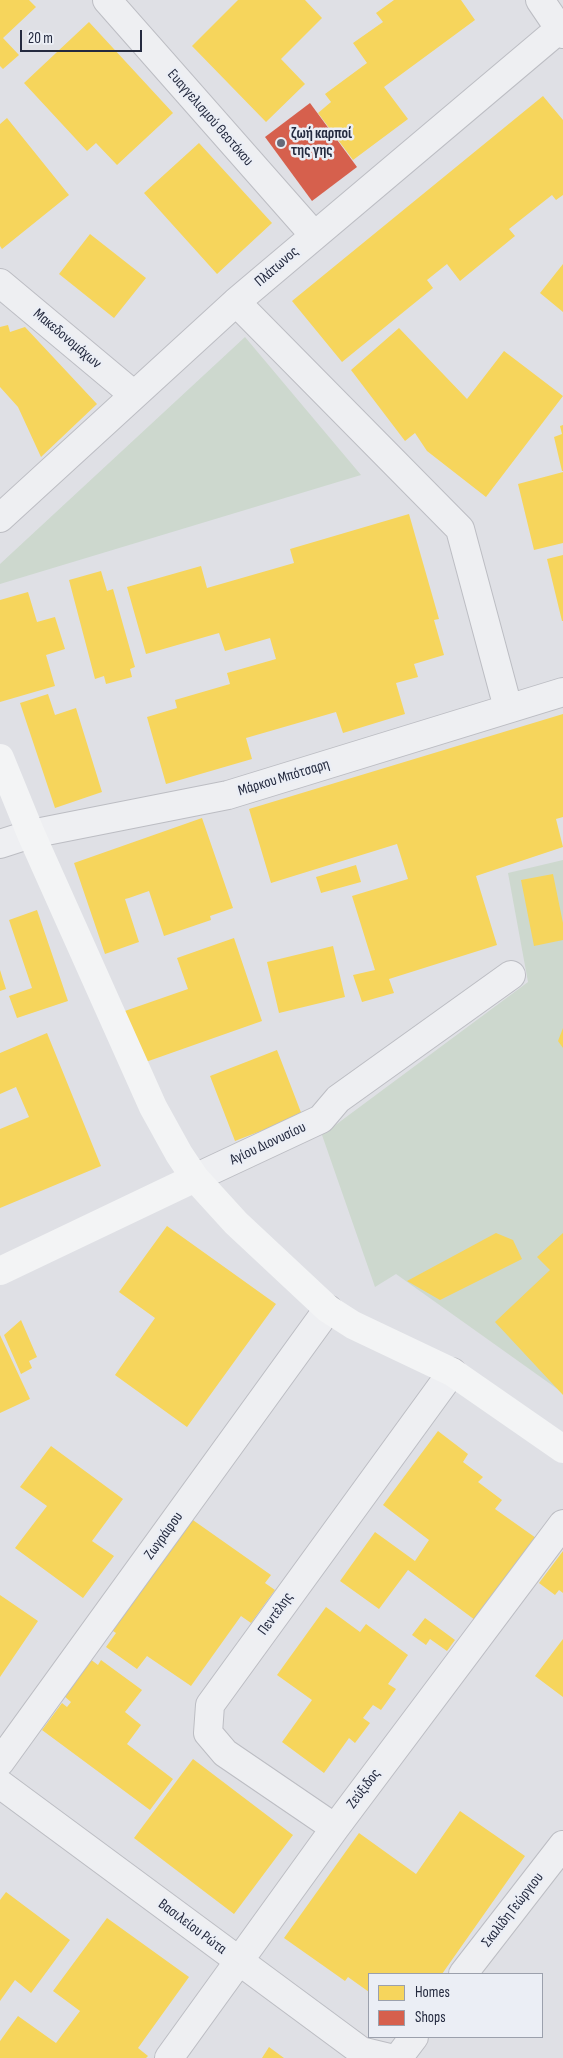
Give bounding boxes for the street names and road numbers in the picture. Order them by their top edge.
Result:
street label: Ευαγγελισμού Θεοτόκου [163,66,257,170]
street label: Πλάτωνος [251,243,303,291]
street label: Μακεδονομάχων [29,305,105,373]
street label: Μάρκου Μπότσαρη [236,756,332,800]
street label: Αγίου Διονυσίου [227,1119,309,1169]
street label: Ζωγράφου [141,1509,187,1563]
street label: Πεντέλης [254,1589,298,1639]
street label: Ζεύξιδος [343,1766,385,1812]
street label: Σκαλίδη Γεώργιου [478,1869,548,1951]
street label: Βασιλείου Ρώτα [154,1896,230,1958]

